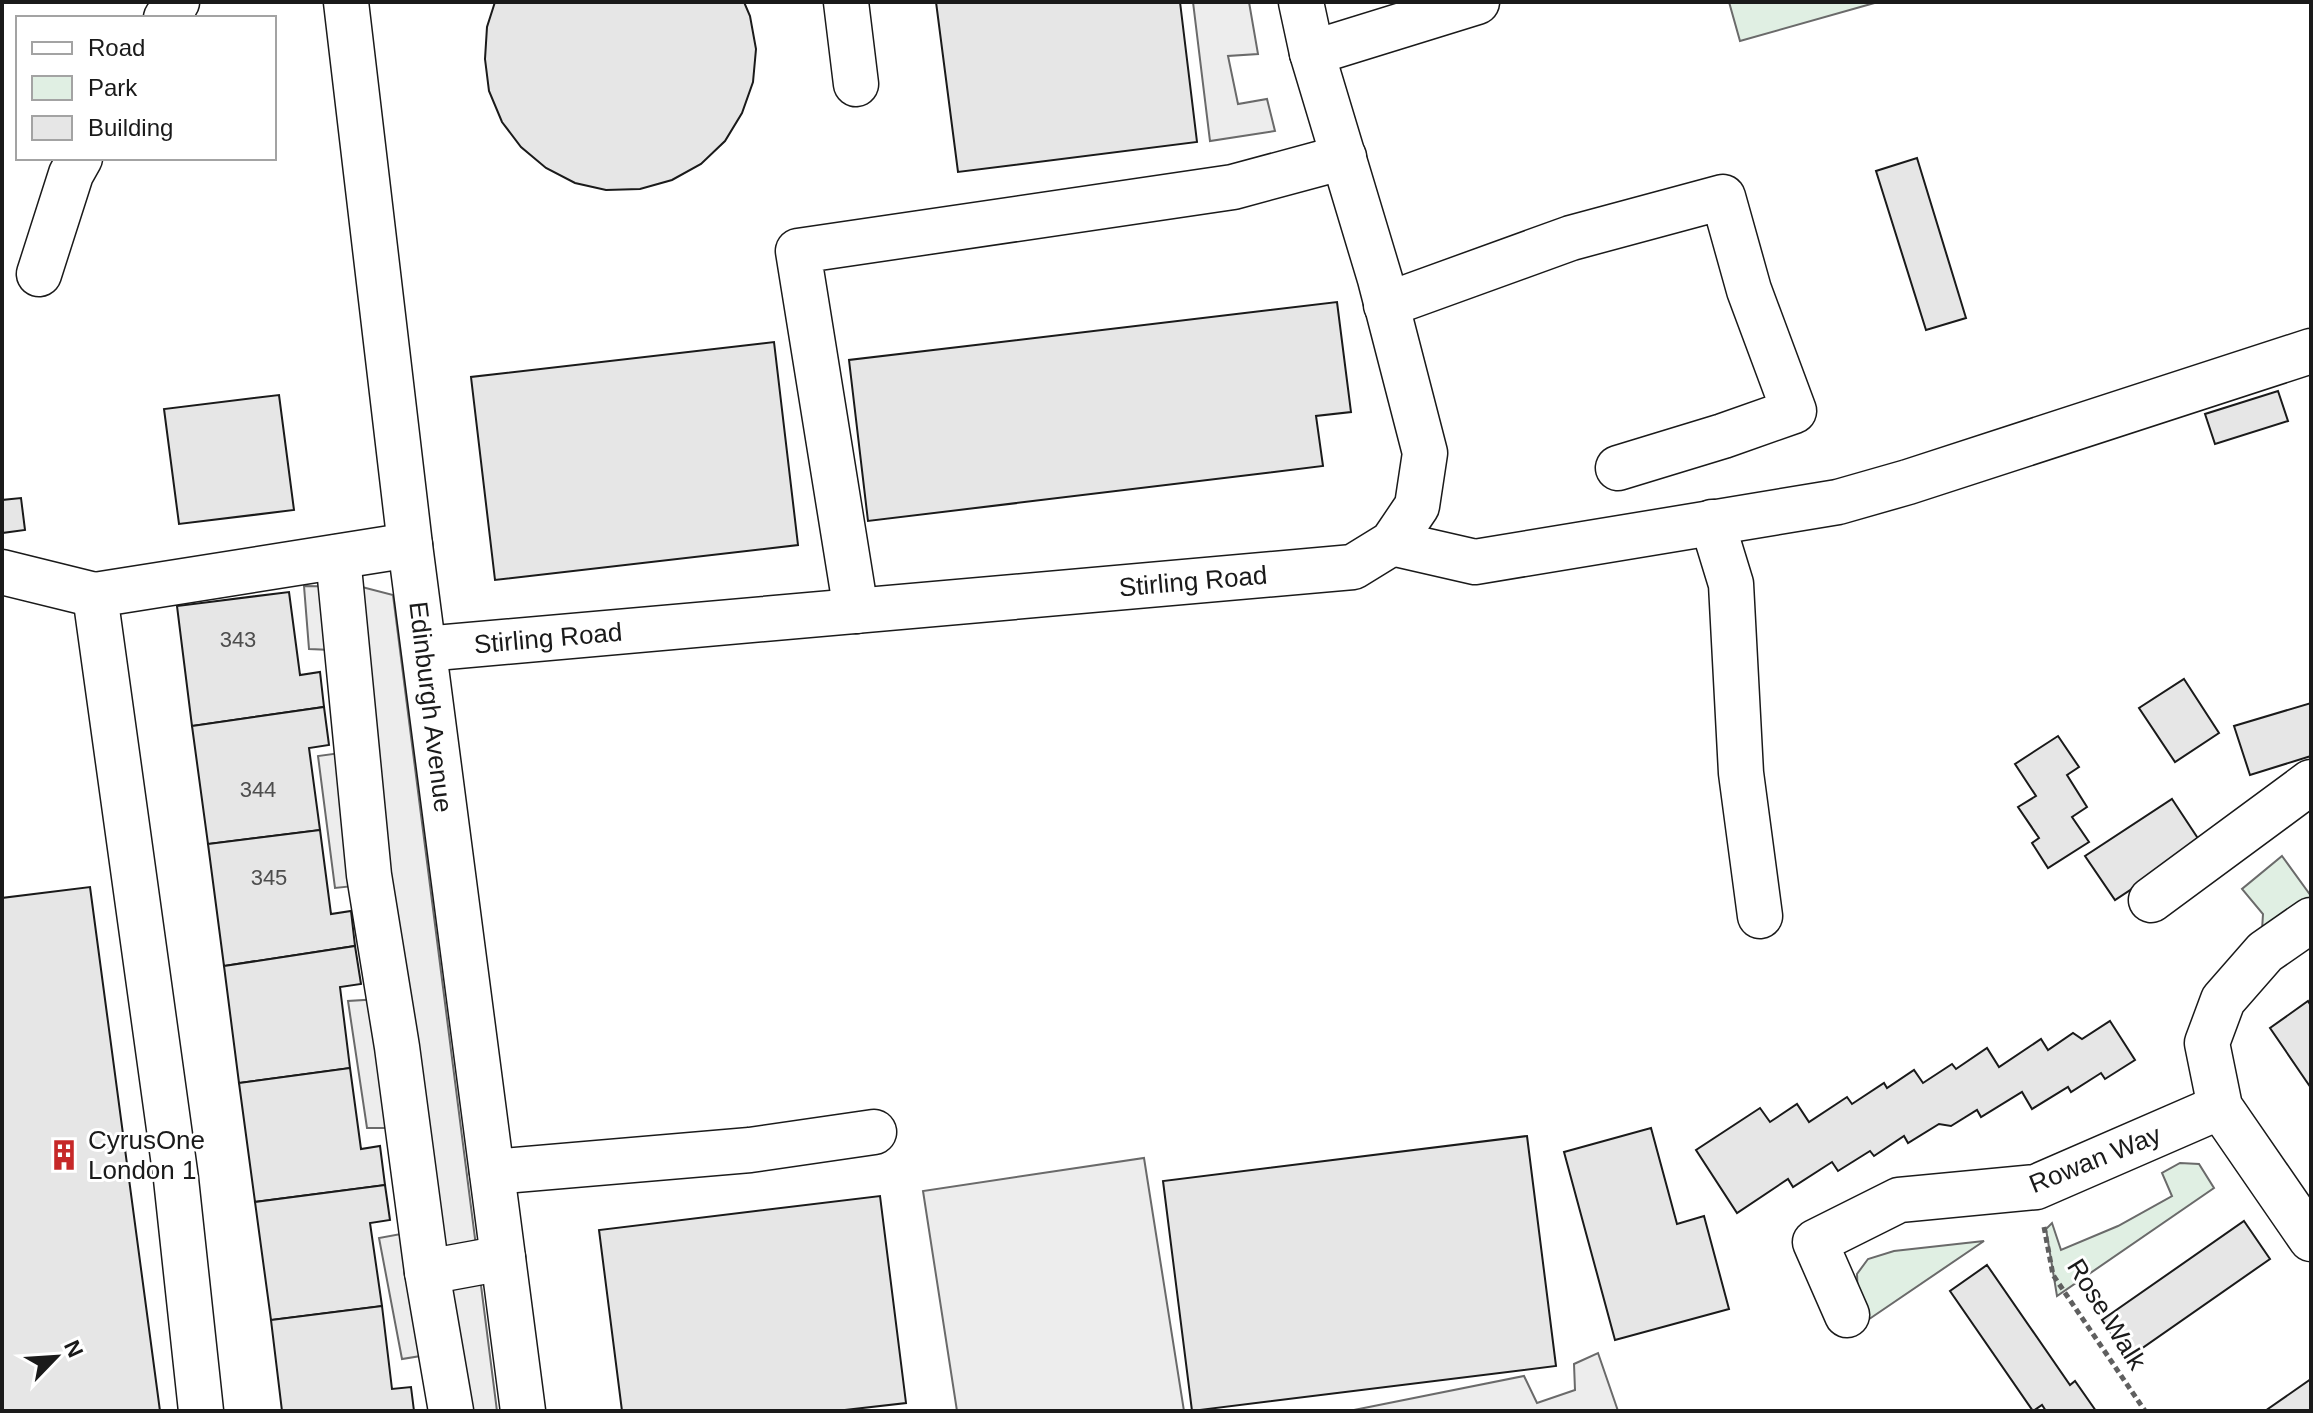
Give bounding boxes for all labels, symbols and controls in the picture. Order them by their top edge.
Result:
legend [16,16,276,160]
text: Road [88,34,145,61]
text: Park [88,74,138,101]
text: Building [88,114,173,141]
street label: Stirling Road [1118,560,1268,602]
street label: Edinburgh Avenue [403,600,459,814]
street label: Stirling Road [473,617,623,659]
house number: 343 [220,627,256,652]
house number: 344 [240,777,276,802]
house number: 345 [251,865,287,890]
street label: Rowan Way [2025,1119,2165,1199]
place label: CyrusOne London 1 [88,1125,205,1185]
building icon: CyrusOne London 1 [47,1138,81,1172]
street label: Rose Walk [2061,1253,2153,1376]
north arrow [16,1317,96,1397]
text: N [59,1336,88,1361]

